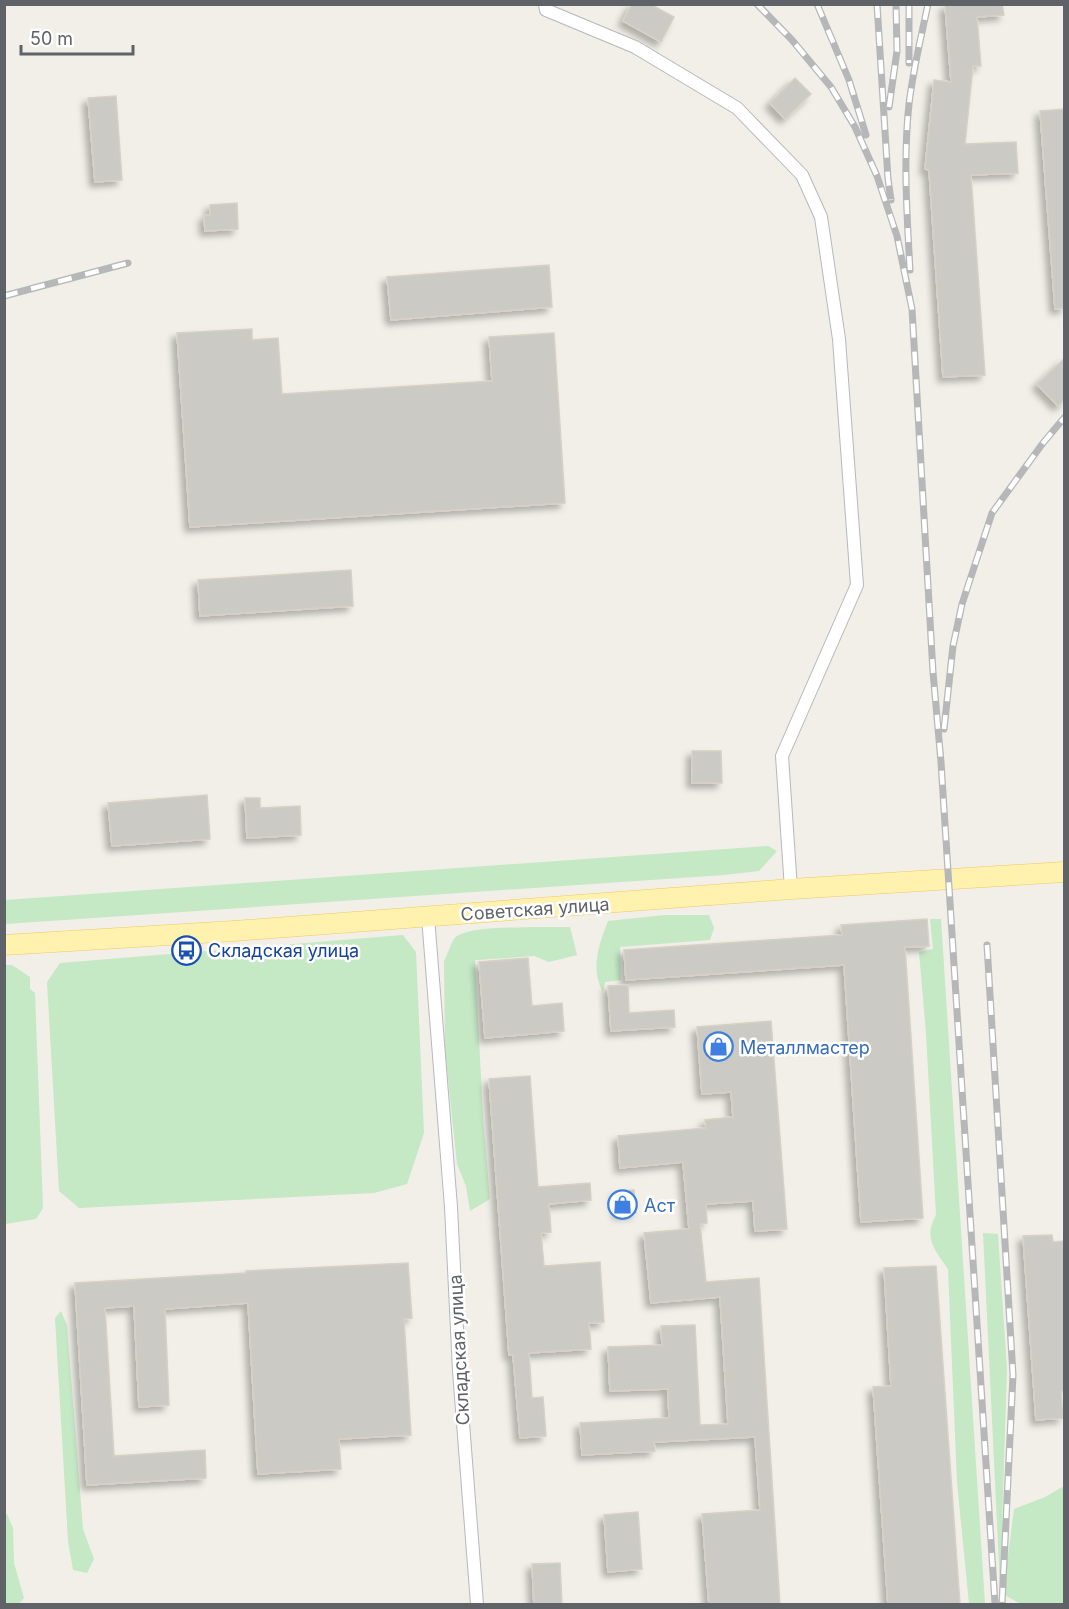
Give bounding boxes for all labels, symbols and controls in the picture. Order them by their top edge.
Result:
scale bar [21,18,134,56]
text: 50 m [30,28,73,49]
street label: Советская улица [460,893,610,925]
bus stop icon: Складская улица [171,934,203,966]
place label: Складская улица [208,940,359,961]
shop icon: Металлмастер [703,1031,735,1063]
place label: Металлмастер [740,1037,870,1058]
shop icon: Аст [607,1189,639,1221]
place label: Аст [644,1195,676,1216]
street label: Складская улица [445,1274,473,1426]

